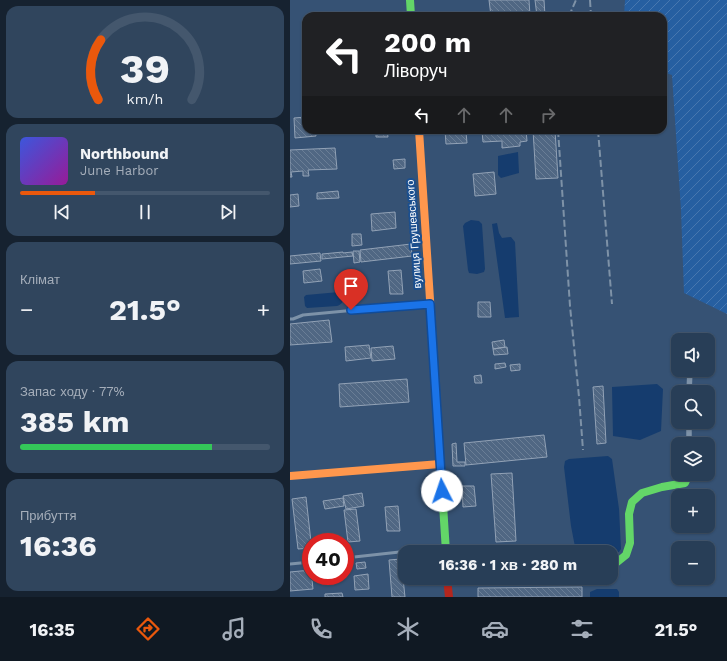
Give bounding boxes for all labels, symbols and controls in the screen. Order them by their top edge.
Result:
text: 200 m [384,26,471,59]
icon: left [318,28,370,80]
text: 39 [120,44,170,93]
text: Ліворуч [384,60,447,81]
text: km/h [127,91,163,107]
icon: left [411,104,433,126]
icon: ahead [453,104,475,126]
icon: ahead [495,104,517,126]
icon: right [537,104,559,126]
text: Northbound [80,145,169,163]
text: June Harbor [80,163,159,178]
street label: вулиця Грушевського [404,179,424,289]
icon: previous [51,201,73,223]
icon: pause [134,201,156,223]
icon: next [217,201,239,223]
pin [334,269,368,310]
text: Клімат [20,272,60,287]
icon: arrive [340,275,362,297]
text: 21.5° [109,292,181,327]
text: − [20,297,33,322]
text: + [257,297,270,322]
map controls [671,333,715,585]
button: sound [671,333,715,377]
text: Запас ходу · 77% [20,384,125,399]
button: search [671,385,715,429]
text: 385 km [20,404,130,439]
button: layers [671,437,715,481]
position arrow [421,470,463,512]
button: + [671,489,715,533]
text: Прибуття [20,508,76,523]
text: 16:36 [20,528,97,563]
speed limit sign: 40 [302,533,354,585]
button: − [671,541,715,585]
text: 16:36 · 1 хв · 280 m [439,556,577,574]
icon: directions [134,615,162,643]
icon: music [220,615,248,643]
icon: phone [307,615,335,643]
icon: climate [394,615,422,643]
icon: car [481,615,509,643]
icon: filters [568,615,596,643]
text: 16:35 [29,619,75,640]
text: 21.5° [654,619,698,640]

